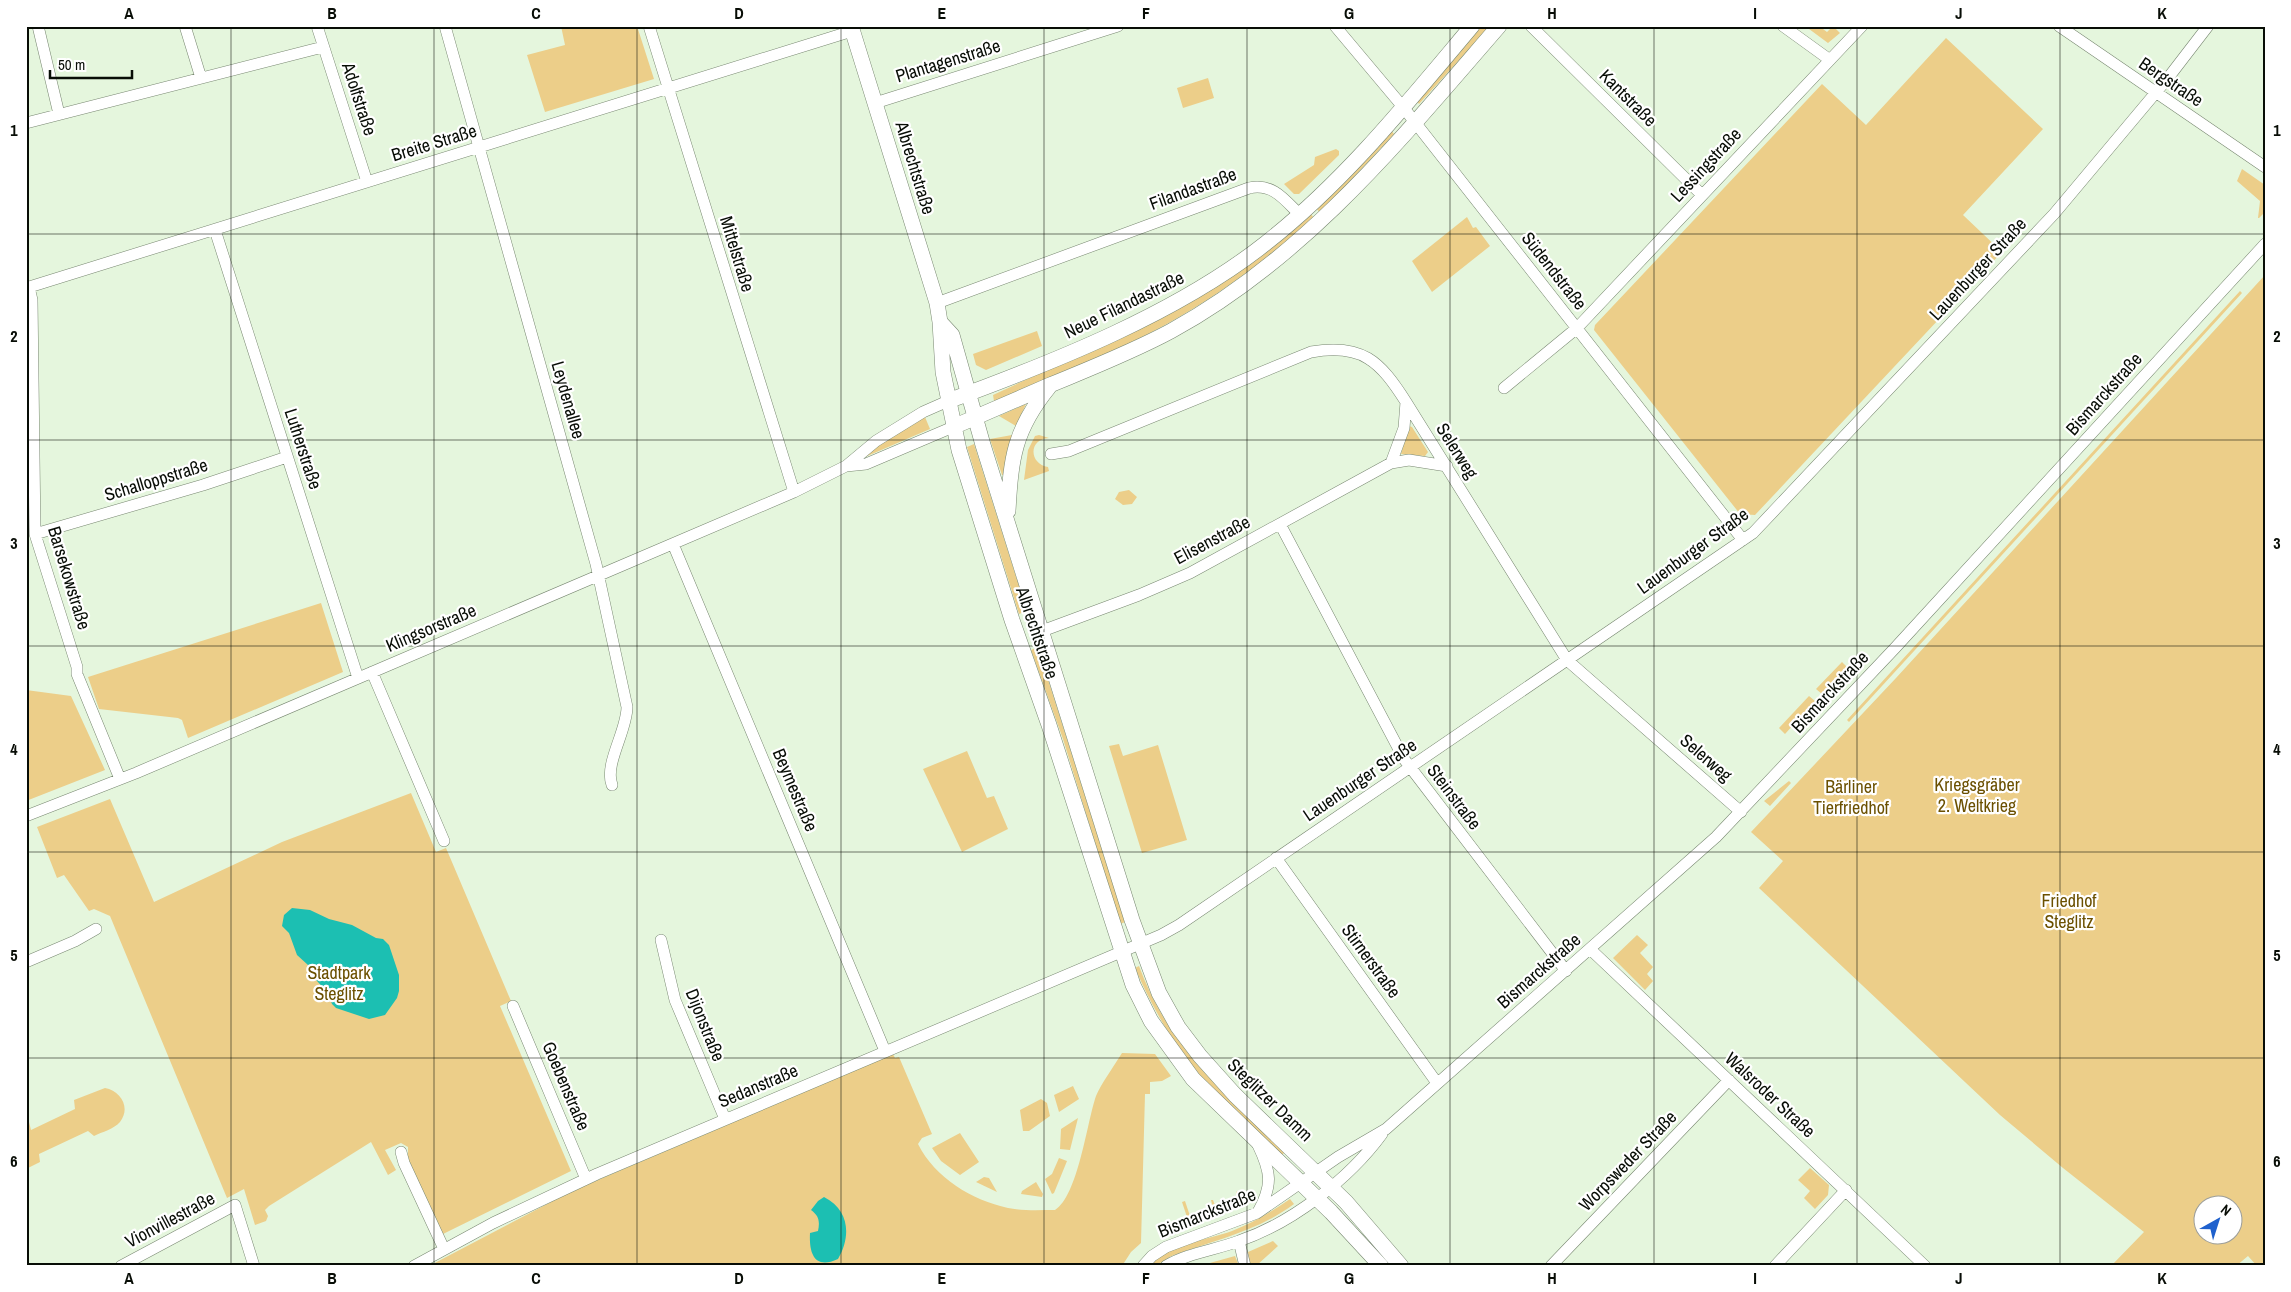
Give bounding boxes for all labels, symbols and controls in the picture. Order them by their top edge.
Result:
text: A [124,2,134,24]
text: B [327,2,337,24]
text: C [531,2,541,24]
text: D [734,2,744,24]
text: E [938,2,947,24]
text: F [1142,2,1150,24]
text: G [1344,2,1354,24]
text: H [1547,2,1557,24]
text: I [1753,2,1757,24]
text: J [1955,2,1963,24]
text: K [2157,2,2167,24]
street label: Plantagenstraße [892,33,1003,88]
scale bar [50,48,132,80]
street label: Bergstraße [2134,51,2209,112]
text: 50 m [58,54,85,75]
street label: Adolfstraße [336,58,383,139]
street label: Kantstraße [1594,63,1663,132]
street label: Albrechtstraße [889,117,941,217]
street label: Breite Straße [388,118,479,167]
text: 1 [10,119,18,141]
text: 1 [2273,119,2281,141]
street label: Lessingstraße [1665,122,1747,207]
street label: Filandastraße [1146,161,1240,216]
street label: Lauenburger Straße [1923,212,2032,325]
street label: Mittelstraße [714,213,761,295]
street label: Südendstraße [1516,226,1593,315]
street label: Neue Filandastraße [1060,265,1188,344]
text: 2 [10,325,18,347]
text: 2 [2273,325,2281,347]
street label: Bismarckstraße [2060,347,2147,440]
street label: Leydenallee [545,358,591,442]
street label: Lutherstraße [279,405,328,493]
street label: Selerweg [1431,418,1485,484]
street label: Schalloppstraße [101,452,211,507]
street label: Lauenburger Straße [1632,502,1753,600]
street label: Elisenstraße [1169,509,1254,570]
street label: Barsekowstraße [42,523,97,632]
text: 3 [10,532,18,554]
text: 3 [2273,532,2281,554]
street label: Albrechtstraße [1010,582,1065,682]
street label: Klingsorstraße [382,597,480,658]
street label: Bismarckstraße [1785,645,1874,738]
street label: Selerweg [1675,728,1738,788]
street label: Lauenburger Straße [1298,732,1421,827]
text: 4 [10,738,18,760]
text: 4 [2273,738,2281,760]
street label: Beymestraße [767,745,824,835]
street label: Steinstraße [1421,759,1487,835]
park label: Kriegsgräber 2. Weltkrieg [1934,772,2020,818]
park label: Bärliner Tierfriedhof [1813,774,1890,820]
park label: Friedhof Steglitz [2042,888,2097,934]
street label: Stirnerstraße [1336,919,1407,1003]
street label: Bismarckstraße [1491,927,1586,1014]
text: 5 [10,944,18,966]
text: 5 [2273,944,2281,966]
park label: Stadtpark Steglitz [307,960,371,1006]
street label: Dijonstraße [680,985,731,1065]
street label: Goebenstraße [537,1037,596,1134]
street label: Walsroder Straße [1720,1046,1821,1143]
street label: Steglitzer Damm [1222,1052,1319,1147]
street label: Sedanstraße [714,1058,802,1114]
street label: Worpsweder Straße [1573,1105,1682,1216]
text: 6 [10,1150,18,1172]
text: 6 [2273,1150,2281,1172]
street label: Bismarckstraße [1154,1182,1259,1243]
street label: Vionvillestraße [121,1185,219,1254]
north arrow [2194,1194,2244,1244]
text: N [2217,1200,2235,1220]
text: A [124,1267,134,1289]
text: B [327,1267,337,1289]
text: C [531,1267,541,1289]
text: D [734,1267,744,1289]
text: E [938,1267,947,1289]
text: F [1142,1267,1150,1289]
text: G [1344,1267,1354,1289]
text: H [1547,1267,1557,1289]
text: I [1753,1267,1757,1289]
text: J [1955,1267,1963,1289]
text: K [2157,1267,2167,1289]

